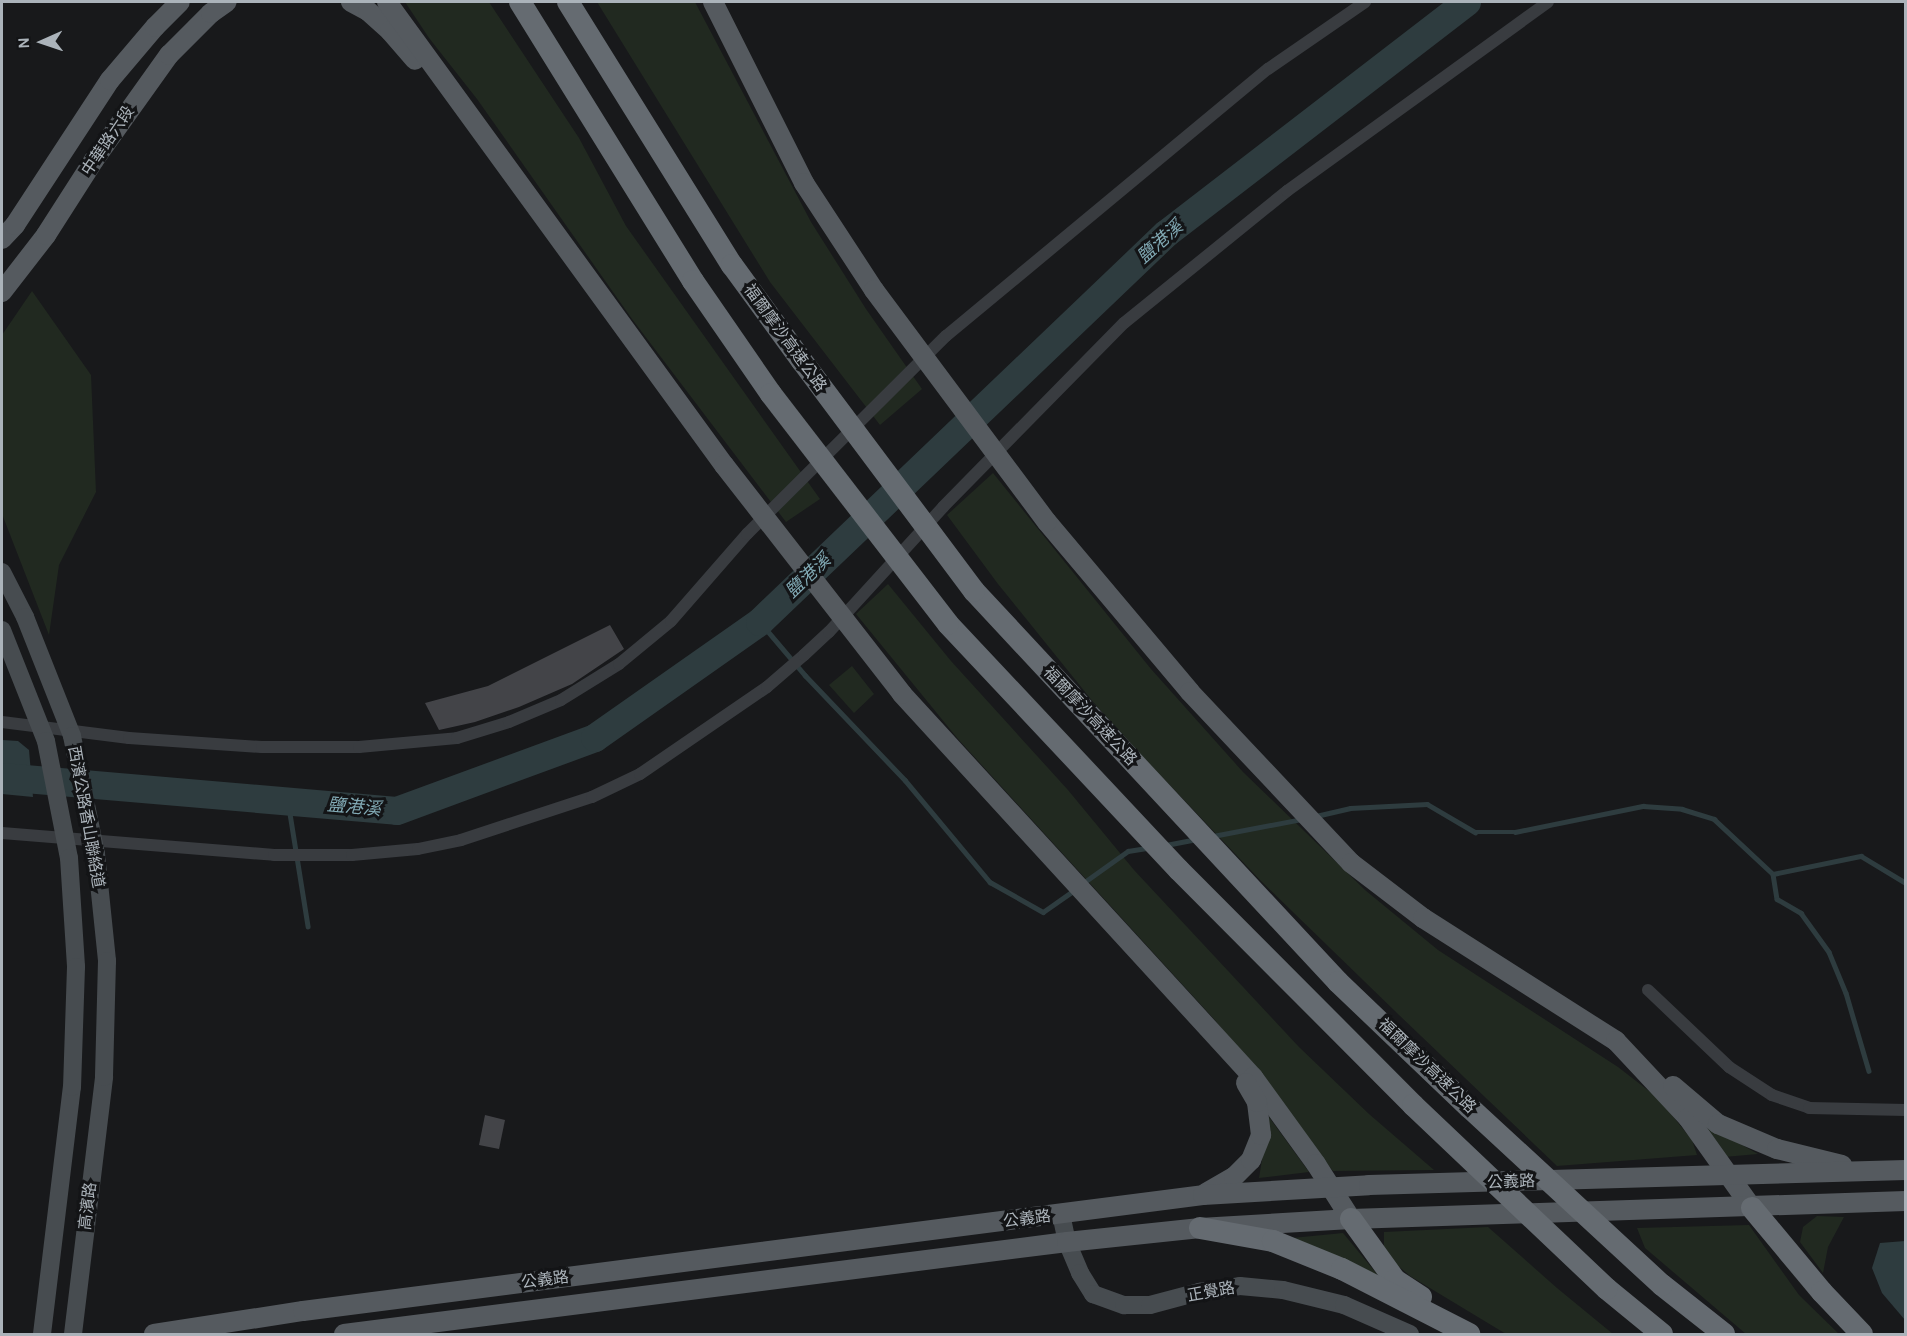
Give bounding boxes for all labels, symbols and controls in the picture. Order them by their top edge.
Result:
north arrow [12,12,72,72]
text: N [14,37,33,49]
street label: 中華路六段 [78,102,138,180]
water label: 鹽港溪 [1133,216,1187,268]
street label: 福爾摩沙高速公路 [740,281,830,395]
water label: 鹽港溪 [781,549,835,603]
street label: 福爾摩沙高速公路 [1039,663,1141,769]
street label: 西濱公路香山聯絡道 [64,744,108,890]
water label: 鹽港溪 [326,794,382,820]
street label: 福爾摩沙高速公路 [1374,1015,1480,1117]
street label: 公義路 [1487,1172,1535,1192]
street label: 高濱路 [76,1181,100,1231]
street label: 公義路 [1002,1207,1052,1231]
street label: 公義路 [520,1268,570,1292]
street label: 正覺路 [1186,1278,1236,1306]

